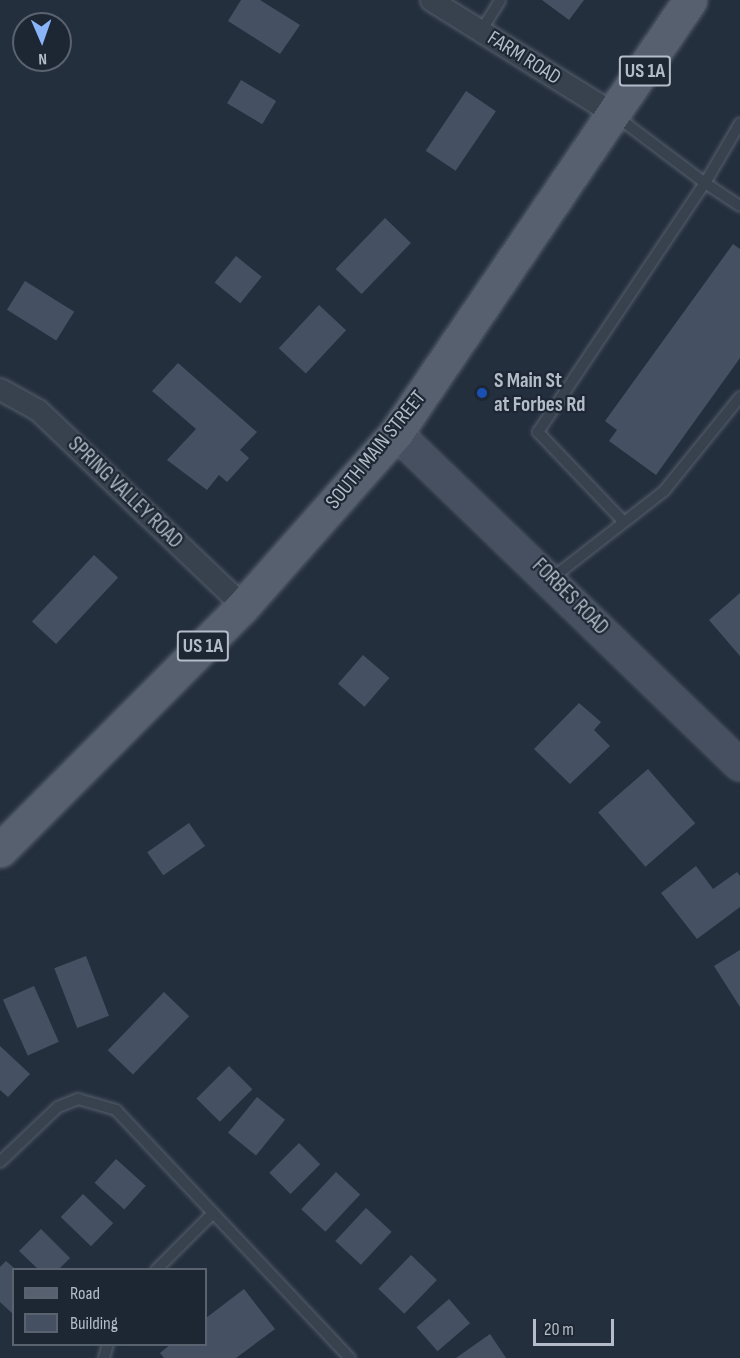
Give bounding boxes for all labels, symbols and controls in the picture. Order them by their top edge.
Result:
north arrow [12,12,72,72]
street label: FARM ROAD [483,26,565,90]
text: N [38,49,47,68]
road number: US 1A [618,54,672,88]
place label: S Main St at Forbes Rd [494,368,585,418]
street label: SOUTH MAIN STREET [321,386,431,514]
marker: S Main St at Forbes Rd [475,386,489,400]
street label: SPRING VALLEY ROAD [62,432,188,554]
street label: FORBES ROAD [527,554,613,640]
road number: US 1A [176,629,230,663]
legend [12,1268,207,1346]
text: Road [70,1283,100,1304]
scale bar [536,1307,617,1345]
text: Building [70,1313,118,1334]
text: 20 m [544,1319,574,1340]

